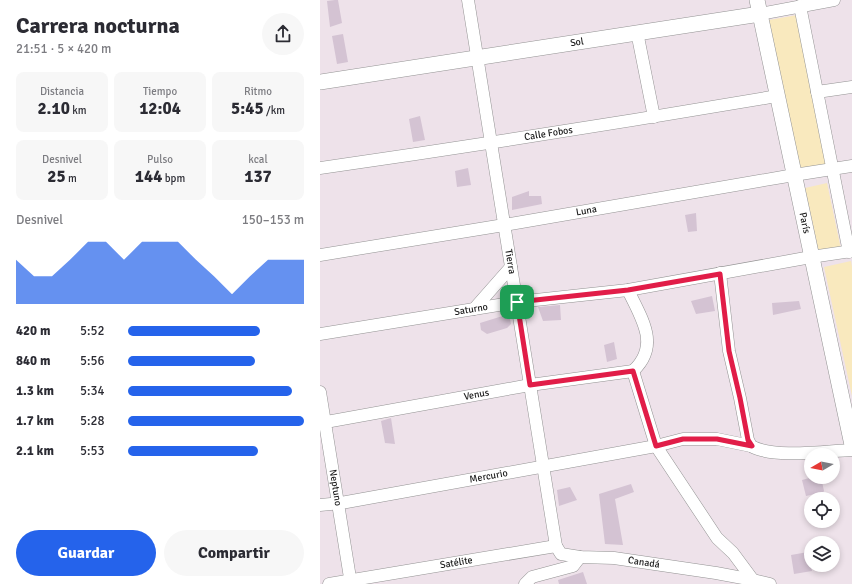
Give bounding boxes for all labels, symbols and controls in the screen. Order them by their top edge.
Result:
text: Carrera nocturna [16,12,180,39]
button: share [262,13,304,55]
street label: Sol [569,35,585,49]
text: 21:51 · 5 × 420 m [16,41,111,57]
text: Distancia [40,85,84,98]
text: Tiempo [143,85,177,98]
text: Ritmo [244,85,272,98]
text: 2.10 [37,98,70,119]
text: 12:04 [139,98,181,119]
text: 5:45 [231,98,264,119]
text: km [70,104,87,117]
text: /km [264,104,285,117]
street label: Calle Fobos [523,124,574,143]
text: Desnivel [42,153,82,166]
text: Pulso [147,153,173,166]
text: kcal [248,153,268,166]
text: 25 [47,166,66,187]
text: 144 [135,166,162,187]
text: 137 [244,166,272,187]
text: m [66,172,77,185]
text: bpm [162,172,185,185]
street label: Luna [575,203,598,218]
street label: París [796,211,813,235]
text: Desnivel [16,212,63,228]
text: 150–153 m [242,212,304,228]
street label: Tierra [502,248,518,275]
pin [500,285,534,319]
icon: arrive [506,291,528,313]
street label: Saturno [453,301,489,318]
text: 420 m [16,323,50,339]
text: 5:52 [80,323,105,339]
text: 840 m [16,353,50,369]
text: 5:56 [80,353,105,369]
text: 1.3 km [16,383,54,399]
text: 5:34 [80,383,105,399]
street label: Venus [463,386,491,403]
text: 1.7 km [16,413,54,429]
text: 5:28 [80,413,105,429]
text: 2.1 km [16,443,54,459]
text: 5:53 [80,443,105,459]
north arrow [804,448,840,484]
map controls [804,448,840,572]
street label: Mercurio [468,467,509,486]
street label: Neptuno [327,469,344,507]
button: locate [804,492,840,528]
button: Guardar [16,530,156,576]
button: Compartir [164,530,304,576]
button: layers [804,536,840,572]
street label: Satélite [439,554,473,571]
street label: Canadá [627,554,661,571]

